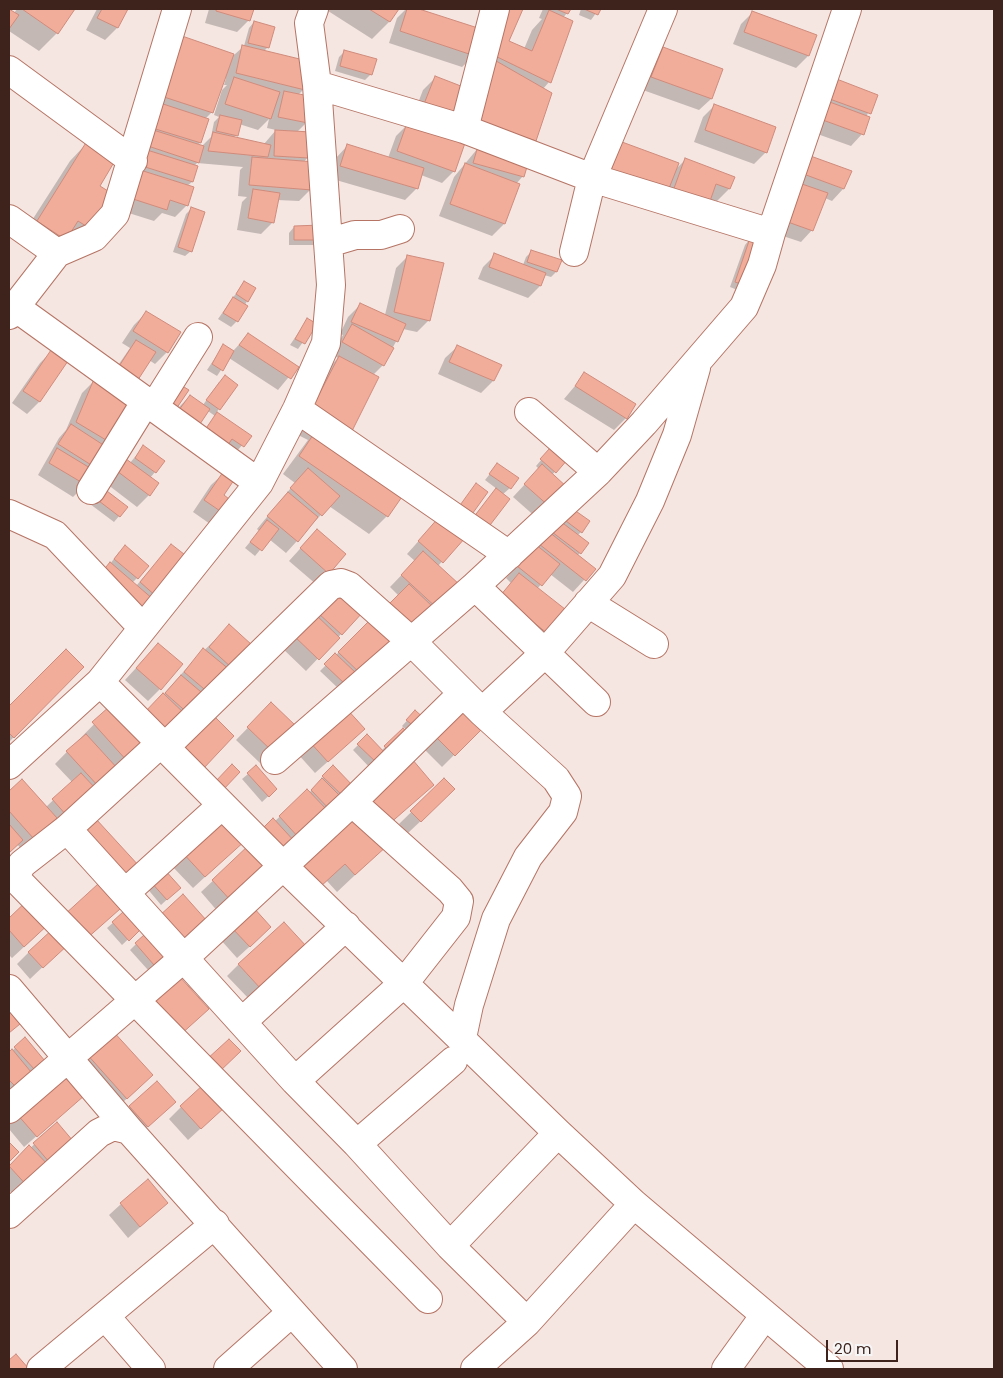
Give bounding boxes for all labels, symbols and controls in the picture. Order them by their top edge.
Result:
scale bar [828,1330,900,1362]
text: 20 m [834,1338,872,1359]

